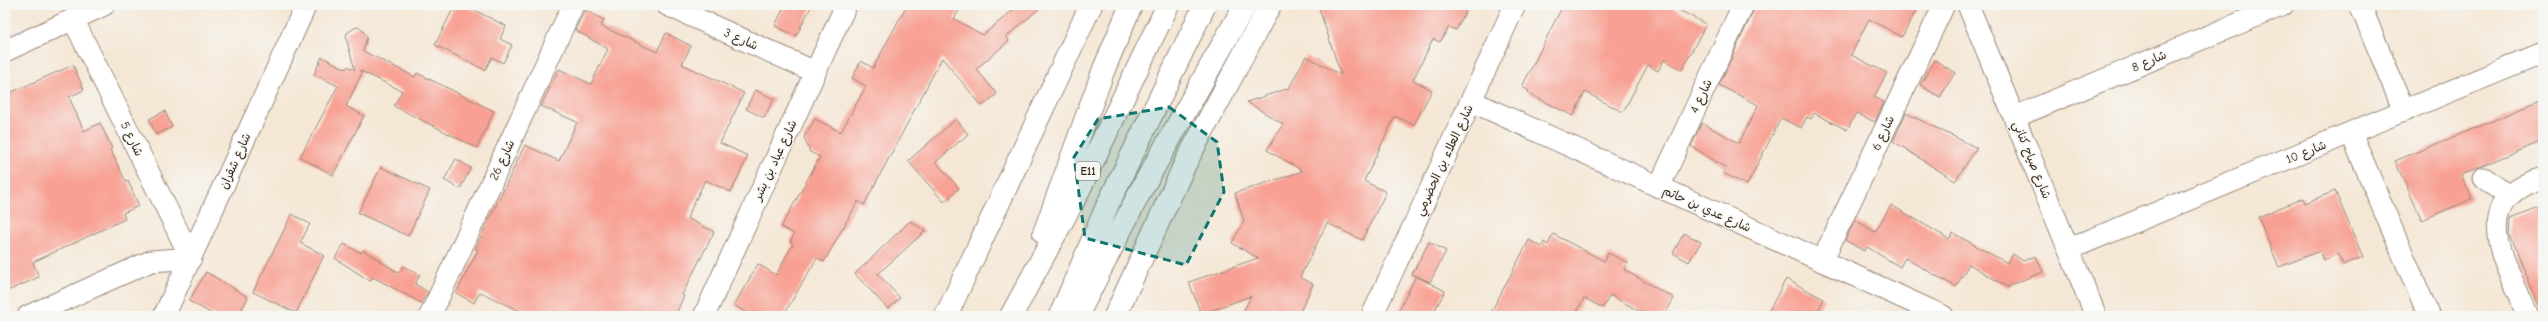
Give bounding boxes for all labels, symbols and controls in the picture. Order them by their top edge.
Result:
street label: شارع 3 [721,25,760,55]
street label: شارع 8 [2130,47,2169,76]
street label: شارع 4 [1687,77,1717,116]
street label: شارع العلاء بن الحضرمي [1412,102,1479,219]
street label: شارع 6 [1869,114,1899,153]
street label: شارع عباد بن بشر [750,118,802,204]
street label: شارع صياح كناني [2006,119,2054,202]
street label: شارع 5 [116,120,146,159]
street label: شارع شقران [216,131,255,192]
street label: شارع 26 [487,138,519,183]
street label: شارع 10 [2284,138,2329,168]
road number: E11 [1076,162,1100,180]
street label: شارع عدي بن حاتم [1660,183,1753,237]

